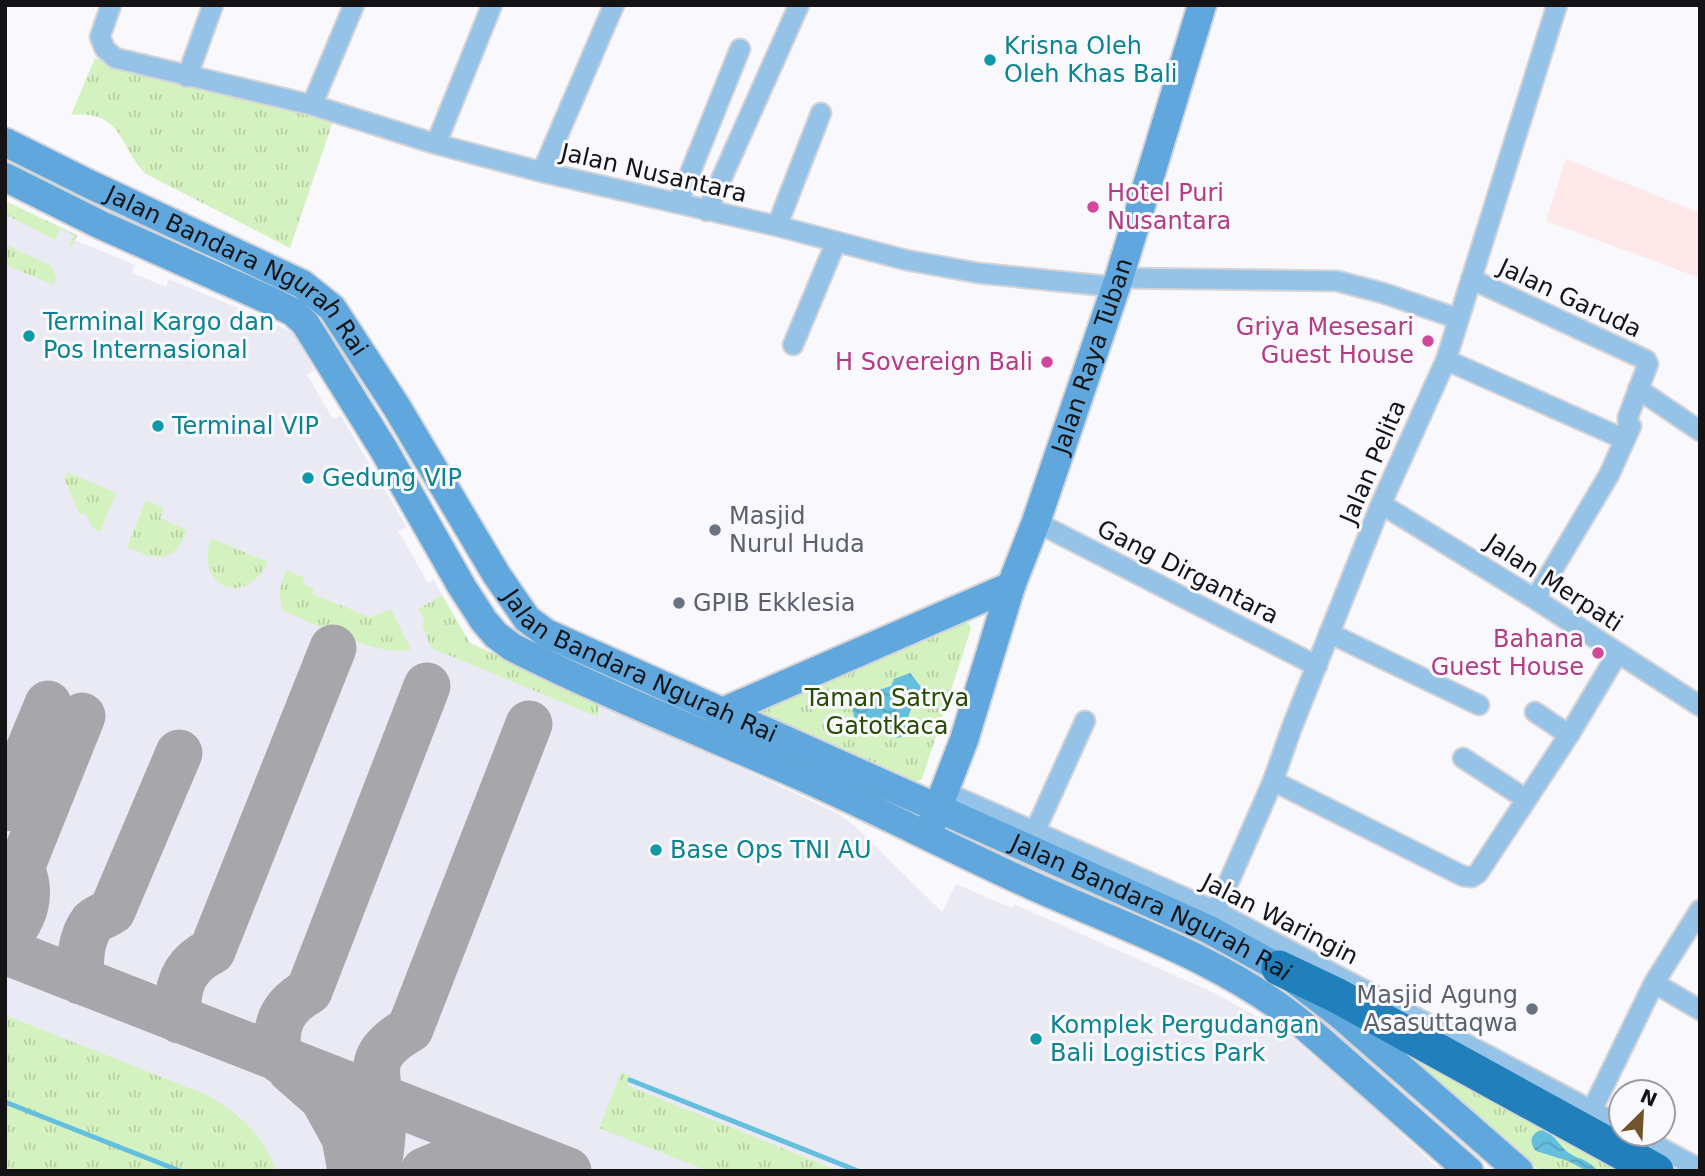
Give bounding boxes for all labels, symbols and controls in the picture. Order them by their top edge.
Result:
place label: Krisna Oleh Oleh Khas Bali [1004,32,1177,88]
marker: Krisna Oleh Oleh Khas Bali [982,52,998,68]
street label: Jalan Nusantara [556,138,750,208]
street label: Jalan Bandara Ngurah Rai [99,179,373,361]
place label: Hotel Puri Nusantara [1107,179,1231,235]
marker: Hotel Puri Nusantara [1085,199,1101,215]
street label: Jalan Garuda [1492,252,1646,343]
street label: Jalan Raya Tuban [1046,255,1138,459]
place label: Terminal Kargo dan Pos Internasional [42,308,274,364]
place label: Griya Mesesari Guest House [1236,313,1414,369]
marker: Terminal Kargo dan Pos Internasional [21,328,37,344]
marker: Griya Mesesari Guest House [1420,333,1436,349]
place label: H Sovereign Bali [835,348,1033,376]
marker: H Sovereign Bali [1039,354,1055,370]
street label: Jalan Pelita [1334,396,1412,530]
place label: Terminal VIP [171,412,319,440]
marker: Terminal VIP [150,418,166,434]
place label: Gedung VIP [322,464,462,492]
marker: Gedung VIP [300,470,316,486]
place label: Masjid Nurul Huda [729,502,865,558]
street label: Gang Dirgantara [1093,514,1283,630]
marker: Masjid Nurul Huda [707,522,723,538]
street label: Jalan Merpati [1479,527,1628,638]
street label: Jalan Bandara Ngurah Rai [496,582,781,748]
place label: GPIB Ekklesia [693,589,856,617]
marker: GPIB Ekklesia [671,595,687,611]
place label: Bahana Guest House [1431,625,1584,681]
marker: Bahana Guest House [1590,645,1606,661]
park label: Taman Satrya Gatotkaca [804,684,969,740]
street label: Jalan Bandara Ngurah Rai [1005,828,1297,987]
place label: Base Ops TNI AU [670,836,872,864]
marker: Base Ops TNI AU [648,842,664,858]
street label: Jalan Waringin [1195,867,1363,970]
place label: Masjid Agung Asasuttaqwa [1357,981,1518,1037]
marker: Masjid Agung Asasuttaqwa [1524,1001,1540,1017]
place label: Komplek Pergudangan Bali Logistics Park [1050,1011,1319,1067]
marker: Komplek Pergudangan Bali Logistics Park [1028,1031,1044,1047]
north arrow [1607,1078,1677,1148]
text: N [1637,1084,1661,1111]

